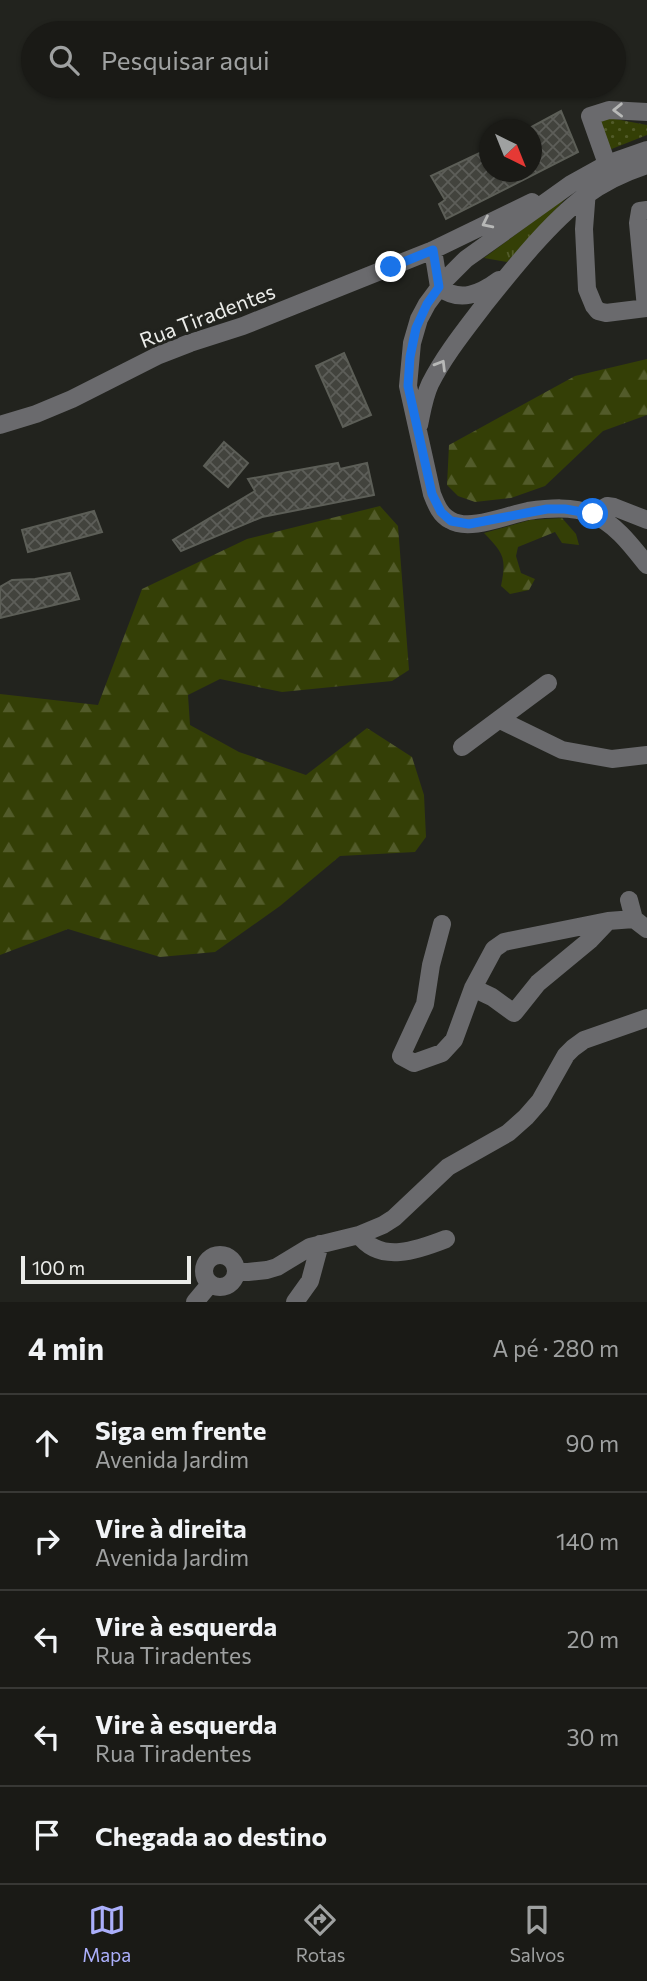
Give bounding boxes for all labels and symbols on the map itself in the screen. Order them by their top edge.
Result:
one-way arrow [612,102,623,118]
north arrow [479,119,542,182]
one-way arrow [482,215,494,229]
route end [375,251,406,282]
street label: Rua Tiradentes [136,278,278,352]
one-way arrow [433,360,446,373]
route start [577,498,608,529]
scale bar [21,1253,191,1285]

